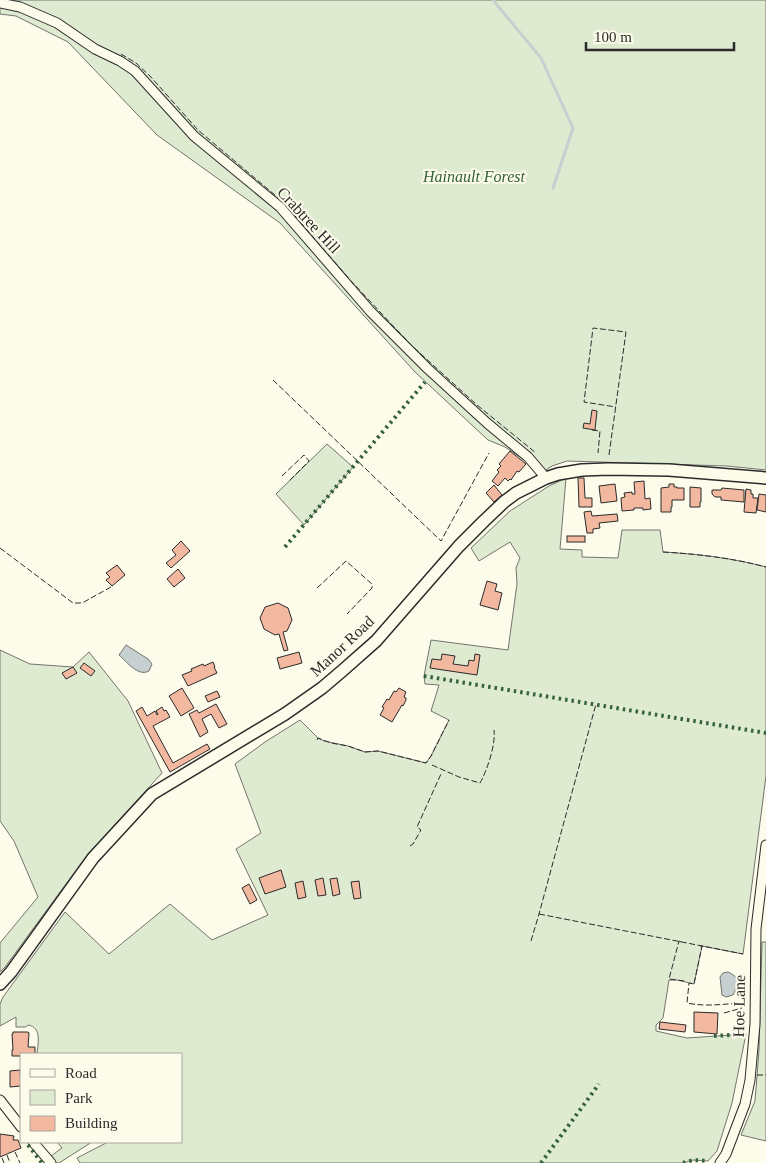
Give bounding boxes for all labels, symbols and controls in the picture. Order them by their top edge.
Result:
scale bar [586,20,734,52]
text: 100 m [594,29,632,45]
park label: Hainault Forest [422,168,526,185]
street label: Crabtree Hill [274,183,344,257]
street label: Manor Road [307,612,377,680]
street label: Hoe Lane [730,975,748,1037]
legend [20,1053,182,1143]
text: Road [65,1065,97,1081]
text: Park [65,1090,93,1106]
text: Building [65,1115,118,1131]

